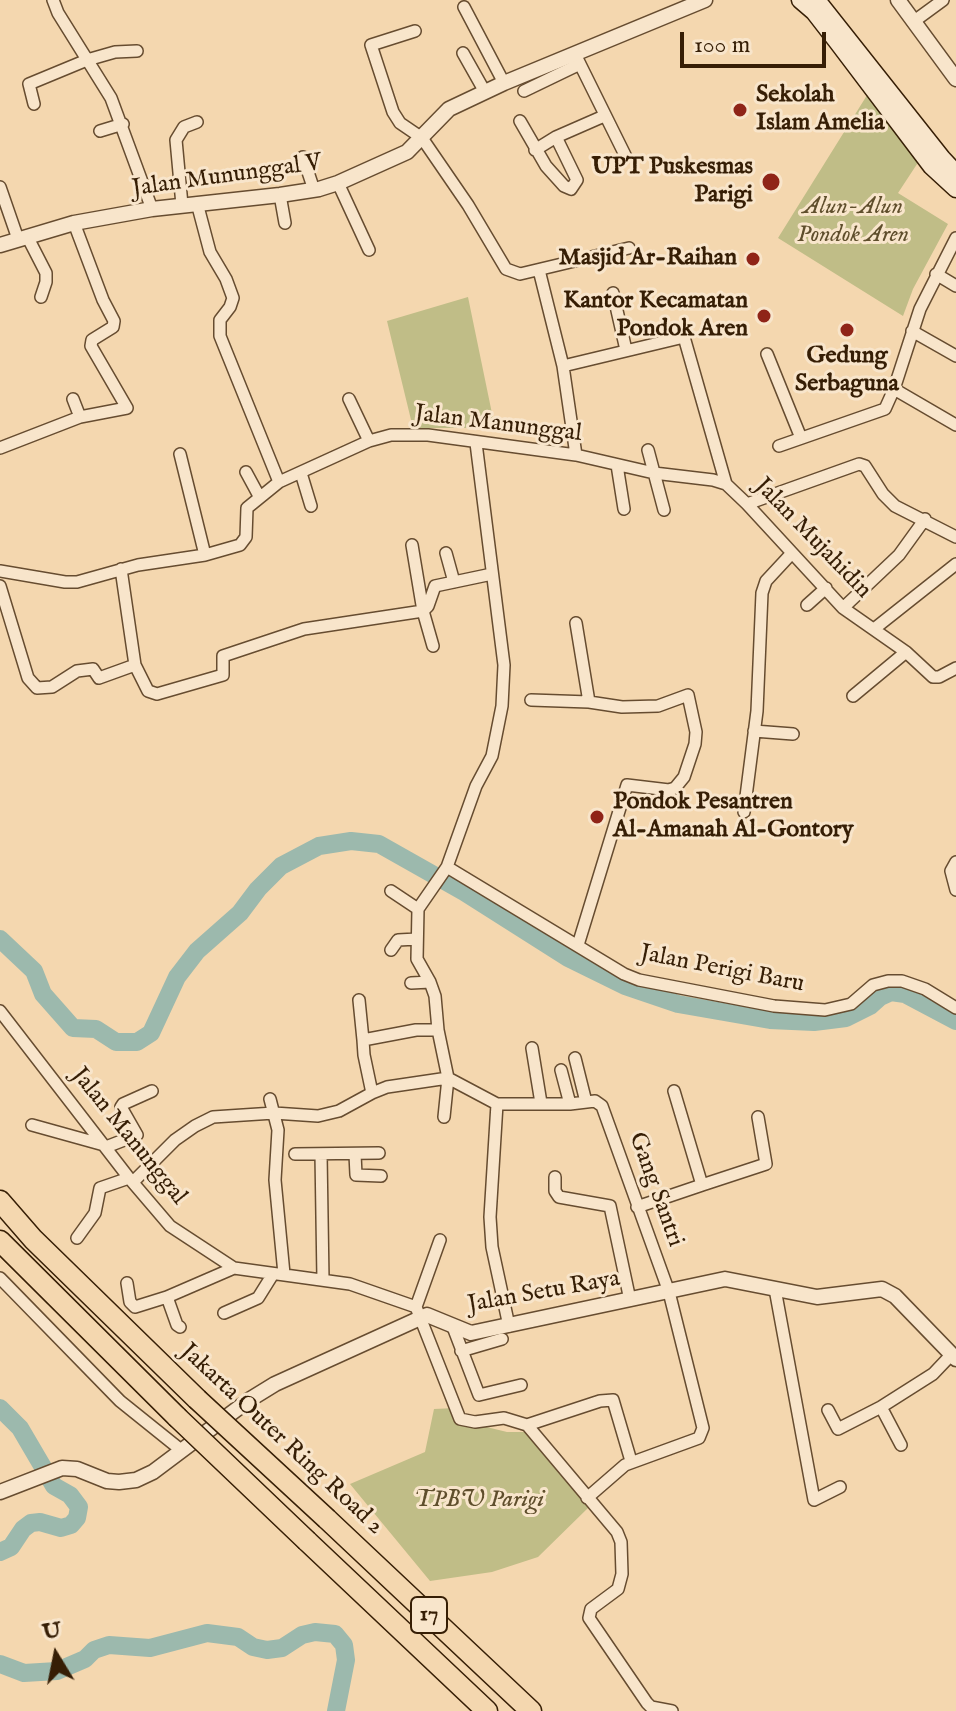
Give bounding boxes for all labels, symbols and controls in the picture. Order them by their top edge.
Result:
scale bar [684,16,830,66]
text: 100 m [694,30,750,61]
place label: Sekolah Islam Amelia [756,82,885,138]
marker: Sekolah Islam Amelia [731,101,749,119]
street label: Jalan Mununggal V [130,149,324,205]
place label: UPT Puskesmas Parigi [591,154,753,210]
marker: UPT Puskesmas Parigi [760,171,782,193]
park label: Alun-Alun Pondok Aren [797,194,909,250]
place label: Masjid Ar-Raihan [559,245,737,273]
marker: Masjid Ar-Raihan [744,250,762,268]
place label: Kantor Kecamatan Pondok Aren [563,288,748,344]
marker: Kantor Kecamatan Pondok Aren [755,307,773,325]
marker: Gedung Serbaguna [838,321,856,339]
place label: Gedung Serbaguna [795,343,899,399]
street label: Jalan Manunggal [413,400,583,450]
street label: Jalan Mujahidin [747,473,877,605]
place label: Pondok Pesantren Al-Amanah Al-Gontory [613,789,853,845]
marker: Pondok Pesantren Al-Amanah Al-Gontory [588,808,606,826]
street label: Jalan Perigi Baru [638,940,806,1000]
street label: Jalan Manunggal [64,1063,192,1211]
street label: Gang Santri [621,1129,689,1251]
street label: Jalan Setu Raya [466,1265,622,1321]
street label: Jakarta Outer Ring Road 2 [173,1338,389,1542]
park label: TPBU Parigi [414,1487,544,1515]
road number: 17 [411,1597,447,1633]
north arrow [16,1615,96,1695]
text: U [40,1616,63,1647]

